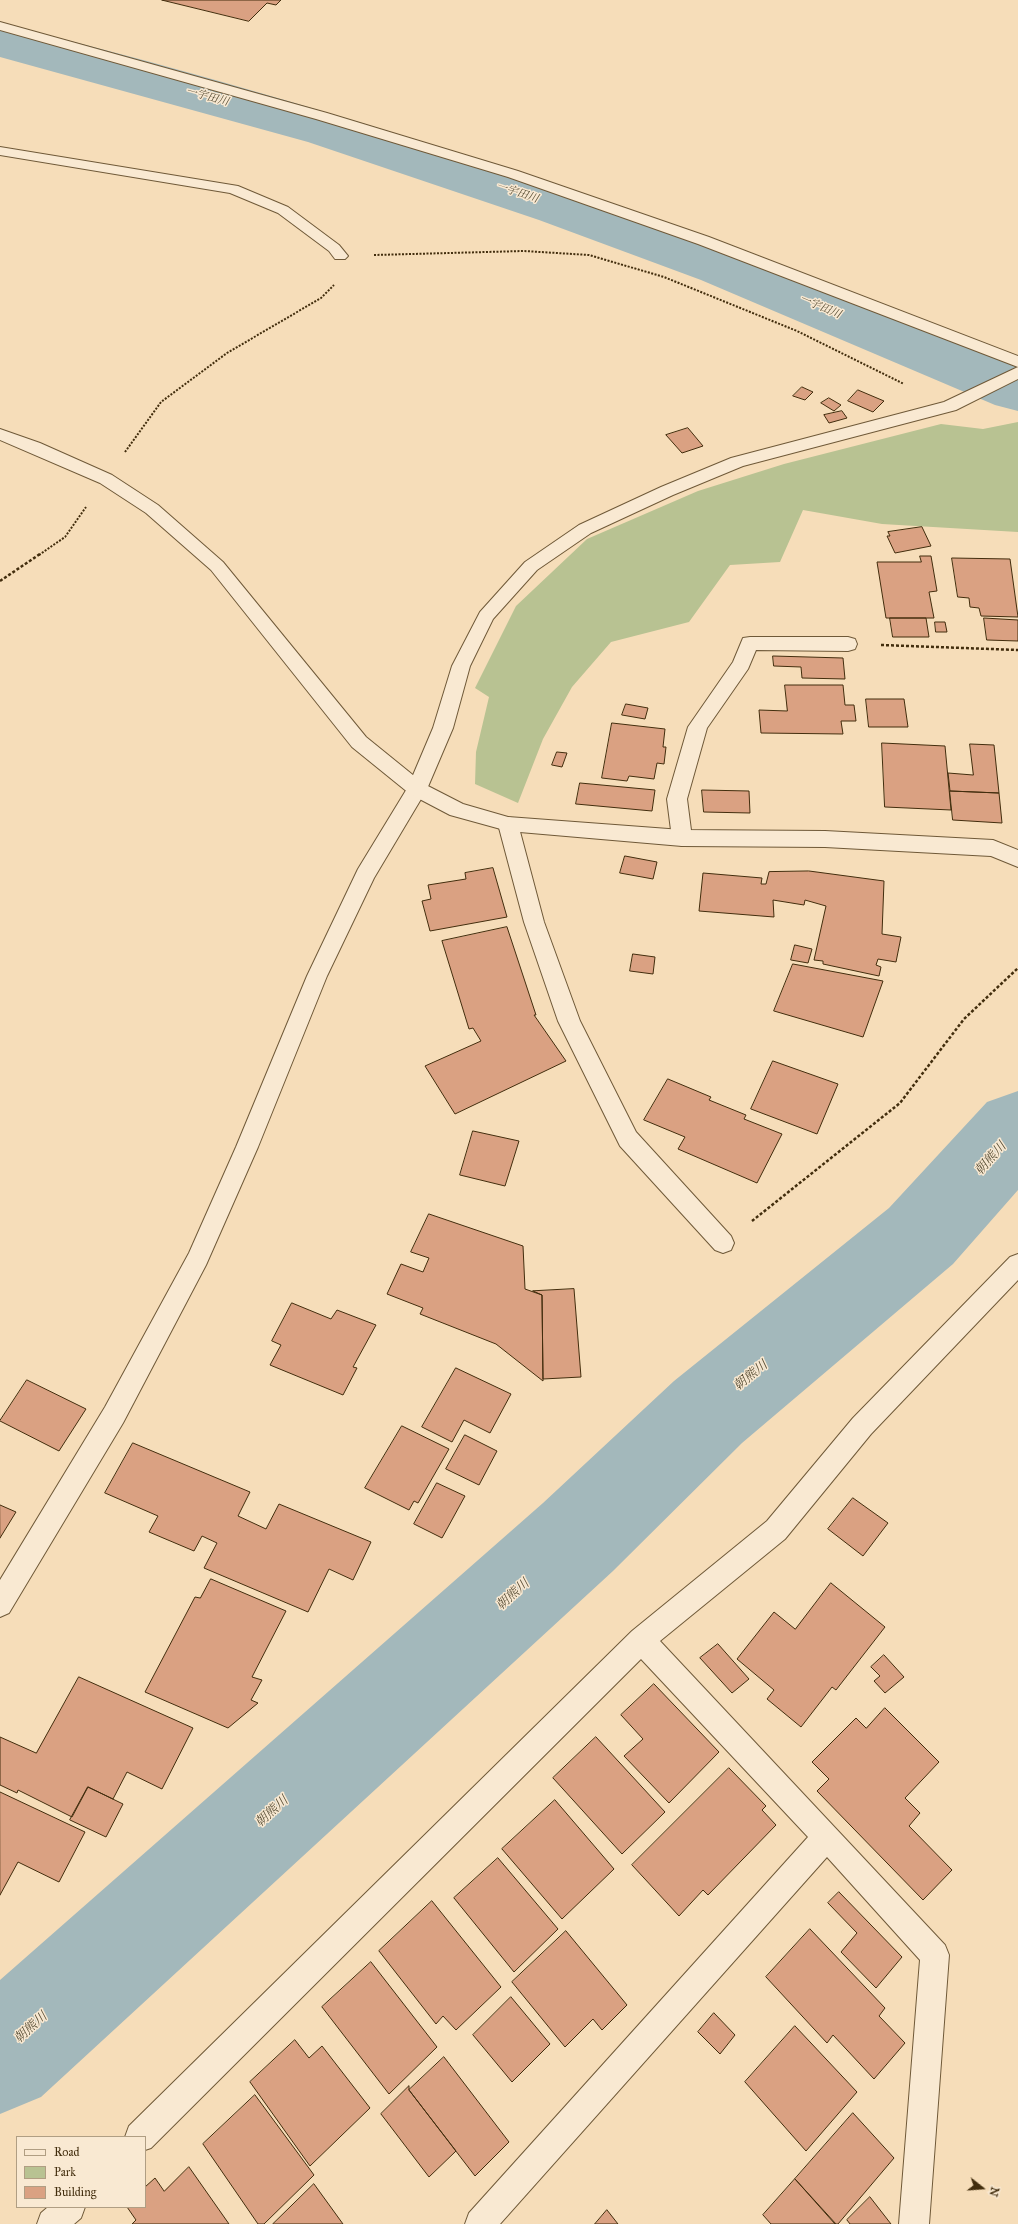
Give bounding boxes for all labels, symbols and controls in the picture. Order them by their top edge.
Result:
water label: 一宇田川 [184,85,230,109]
water label: 一宇田川 [494,180,540,206]
water label: 一宇田川 [797,292,843,322]
water label: 朝熊川 [972,1139,1010,1179]
water label: 朝熊川 [731,1358,771,1394]
water label: 朝熊川 [493,1576,533,1614]
water label: 朝熊川 [252,1793,292,1831]
water label: 朝熊川 [11,2009,51,2047]
legend [16,2136,146,2208]
text: Road [54,2145,80,2159]
text: Park [54,2165,76,2179]
north arrow [962,2168,1002,2208]
text: Building [54,2185,96,2199]
text: N [986,2185,1002,2198]

